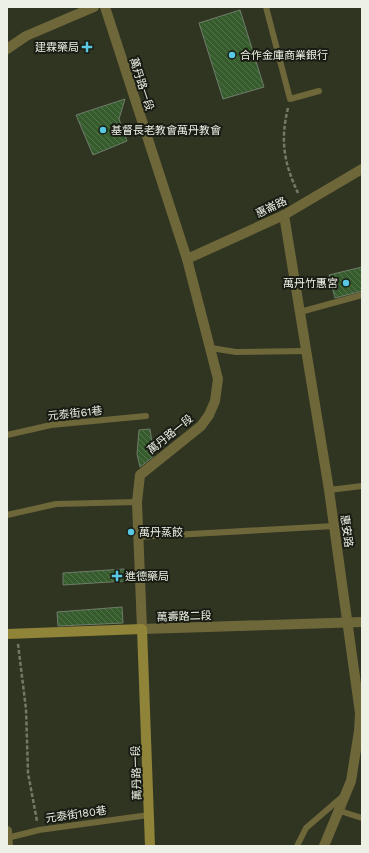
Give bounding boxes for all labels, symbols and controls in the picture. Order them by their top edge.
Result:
place label: 建霖藥局 [35,41,79,54]
marker: 建霖藥局 [82,42,92,52]
place label: 合作金庫商業銀行 [240,49,328,62]
marker: 合作金庫商業銀行 [227,50,237,60]
street label: 萬丹路一段 [127,56,156,112]
place label: 基督長老教會萬丹教會 [111,124,221,137]
marker: 基督長老教會萬丹教會 [98,125,108,135]
street label: 惠崙路 [254,194,289,221]
place label: 萬丹竹惠宮 [283,277,338,290]
marker: 萬丹竹惠宮 [341,278,351,288]
street label: 元泰街61巷 [47,404,103,423]
street label: 萬丹路一段 [145,412,196,457]
street label: 惠安路 [338,514,355,548]
place label: 萬丹蒸餃 [139,526,183,539]
marker: 萬丹蒸餃 [126,527,136,537]
place label: 進德藥局 [125,570,169,583]
marker: 進德藥局 [112,571,122,581]
street label: 萬壽路二段 [156,609,212,624]
street label: 萬丹路一段 [129,745,144,801]
street label: 元泰街180巷 [45,804,108,825]

